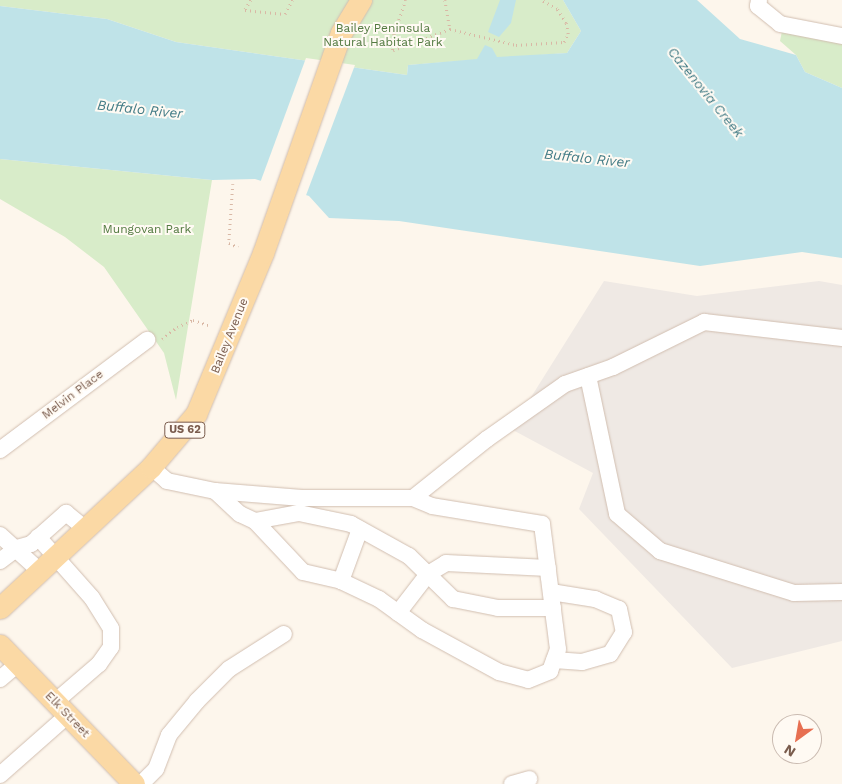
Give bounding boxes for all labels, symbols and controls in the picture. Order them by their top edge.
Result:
park label: Bailey Peninsula Natural Habitat Park [323,22,443,50]
water label: Cazenovia Creek [664,43,748,141]
water label: Buffalo River [96,96,184,122]
water label: Buffalo River [543,145,631,171]
park label: Mungovan Park [103,223,191,237]
street label: Bailey Avenue [208,296,252,376]
street label: Melvin Place [40,367,106,423]
road number: US 62 [164,422,206,438]
street label: Elk Street [42,689,92,741]
north arrow [772,714,822,764]
text: N [781,741,798,760]

